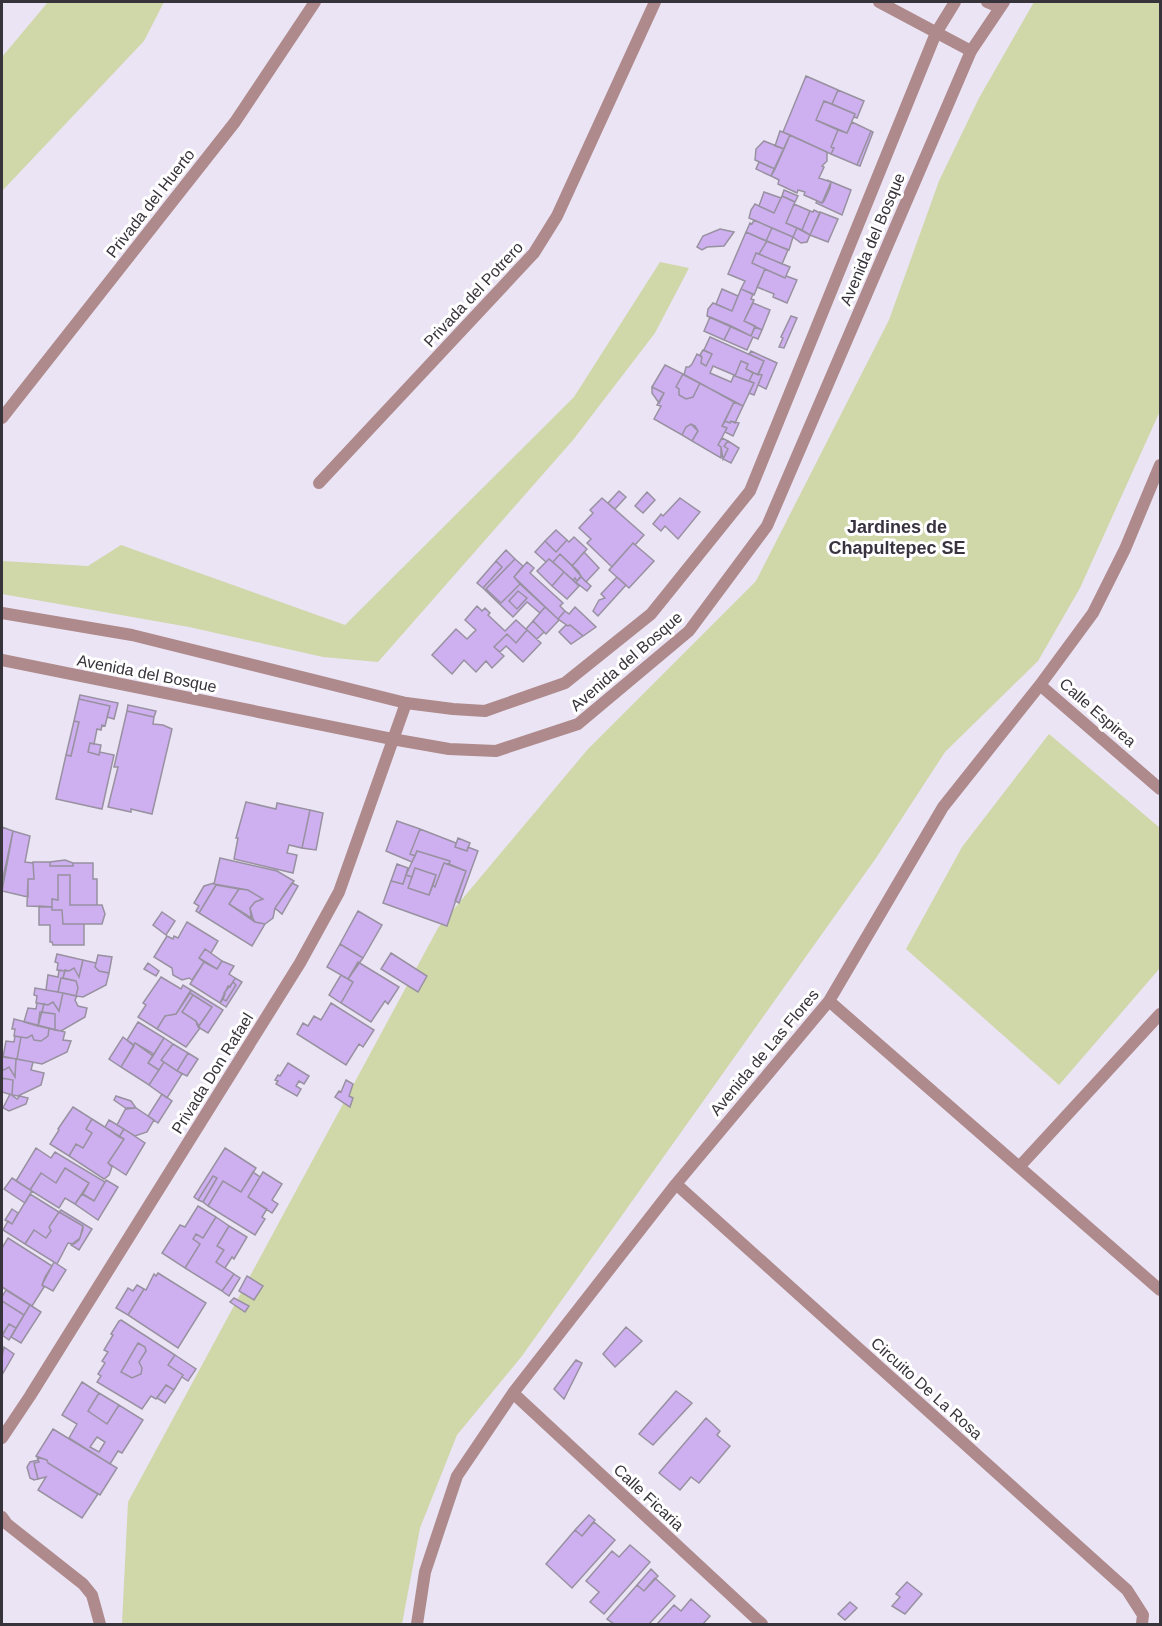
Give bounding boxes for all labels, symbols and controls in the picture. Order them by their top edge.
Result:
street label: Privada del Huerto [103,146,198,261]
street label: Avenida del Bosque [837,170,908,308]
street label: Privada del Potrero [420,238,526,350]
district label: Jardines de Chapultepec SE [828,517,966,558]
street label: Avenida del Bosque [567,608,686,714]
street label: Avenida del Bosque [76,652,218,695]
street label: Calle Espirea [1056,675,1139,750]
street label: Avenida de Las Flores [707,986,822,1119]
street label: Privada Don Rafael [168,1010,256,1137]
street label: Circuito De La Rosa [868,1334,986,1443]
street label: Calle Ficaria [610,1461,687,1534]

